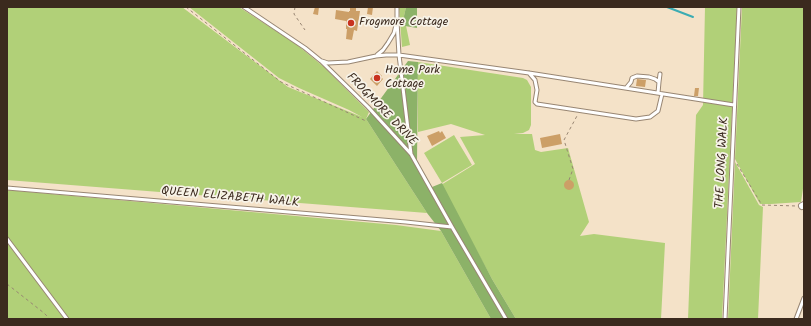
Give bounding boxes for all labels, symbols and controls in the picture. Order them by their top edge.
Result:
place label: Frogmore Cottage [359,16,448,30]
marker: Frogmore Cottage [346,18,356,28]
place label: Home Park Cottage [385,64,440,92]
street label: FROGMORE DRIVE [343,71,419,149]
marker: Home Park Cottage [372,73,382,83]
street label: THE LONG WALK [713,117,733,209]
street label: QUEEN ELIZABETH WALK [161,185,299,211]

